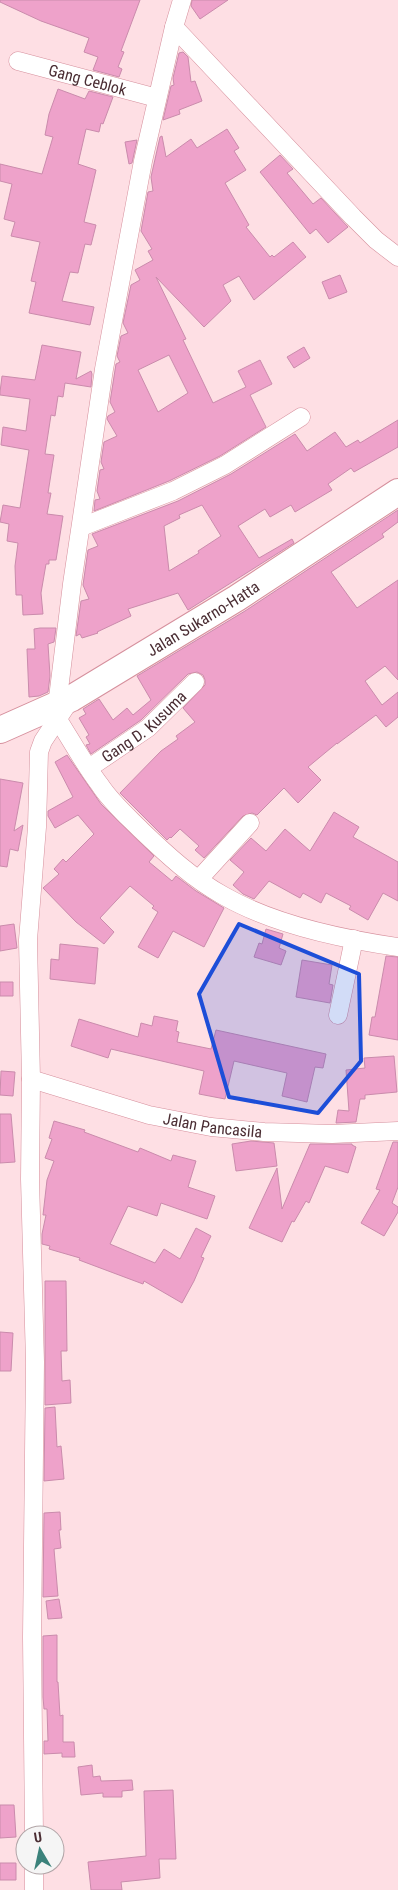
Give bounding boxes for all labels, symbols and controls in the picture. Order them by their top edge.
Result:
street label: Gang Ceblok [47,60,129,99]
street label: Jalan Sukarno-Hatta [143,577,263,660]
street label: Gang D. Kusuma [98,687,190,766]
street label: Jalan Pancasila [162,1108,263,1141]
north arrow [15,1825,65,1875]
text: U [33,1829,43,1846]

